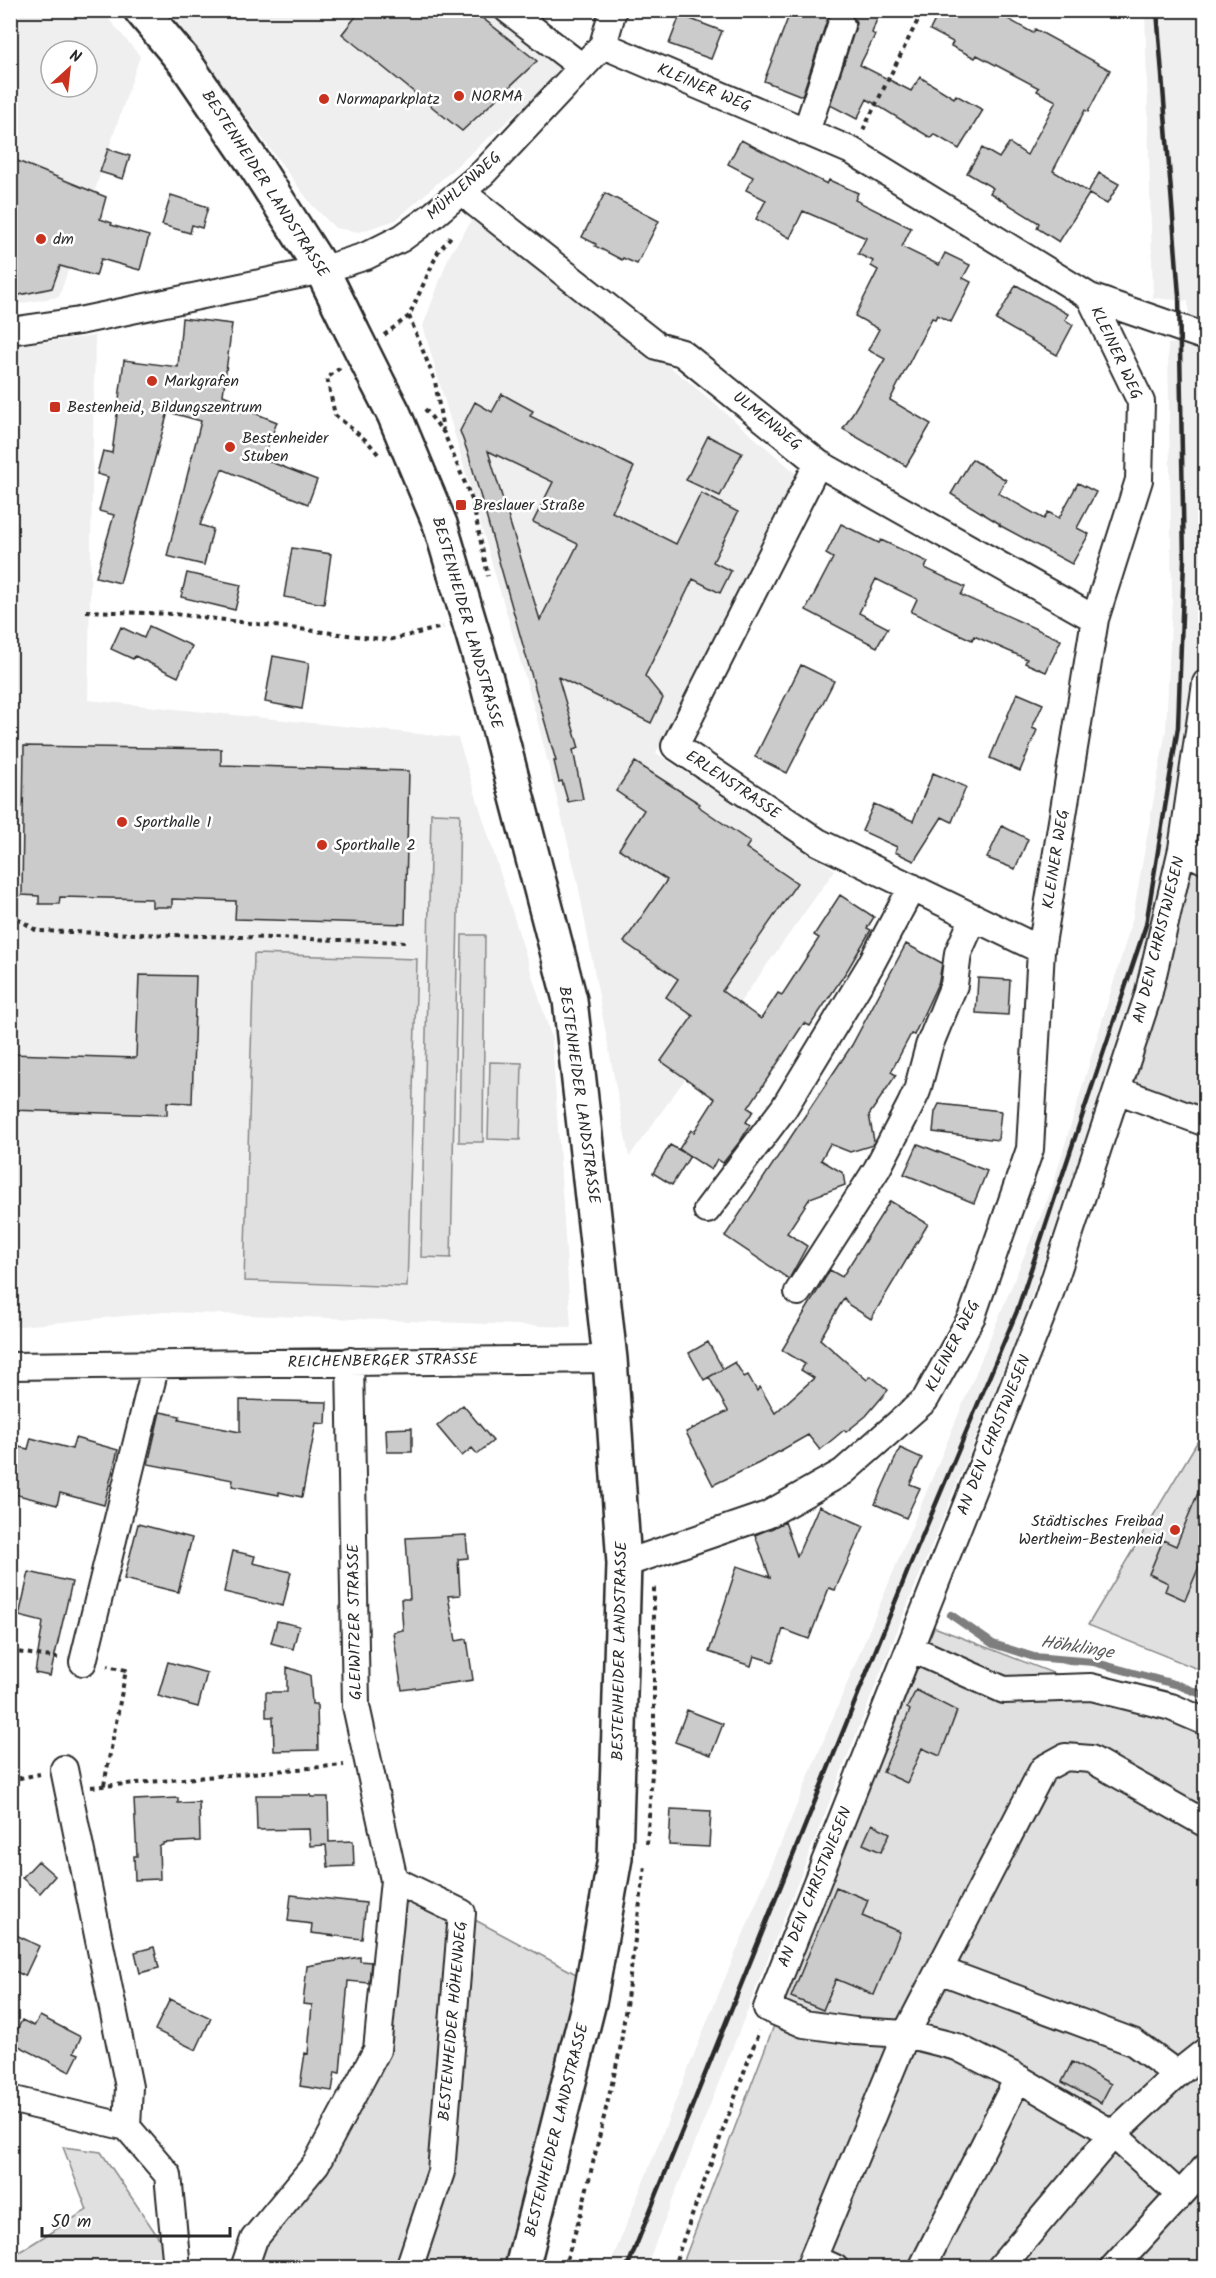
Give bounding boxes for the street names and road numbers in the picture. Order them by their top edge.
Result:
street label: KLEINER WEG [653,57,755,119]
street label: BESTENHEIDER LANDSTRASSE [195,85,336,283]
street label: MÜHLENWEG [421,145,507,227]
street label: KLEINER WEG [1084,302,1148,404]
street label: ULMENWEG [727,385,807,457]
street label: BESTENHEIDER LANDSTRASSE [425,514,509,732]
street label: ERLENSTRASSE [680,744,786,827]
street label: KLEINER WEG [1036,808,1076,910]
street label: AN DEN CHRISTWIESEN [1126,854,1192,1026]
street label: BESTENHEIDER LANDSTRASSE [551,985,607,1206]
street label: KLEINER WEG [919,1296,987,1396]
street label: REICHENBERGER STRASSE [288,1347,479,1375]
street label: AN DEN CHRISTWIESEN [950,1351,1038,1519]
street label: BESTENHEIDER LANDSTRASSE [606,1540,634,1761]
street label: GLEIWITZER STRASSE [341,1543,369,1700]
street label: AN DEN CHRISTWIESEN [771,1803,859,1971]
street label: BESTENHEIDER HÖHENWEG [432,1920,474,2122]
street label: BESTENHEIDER LANDSTRASSE [518,2020,596,2239]

